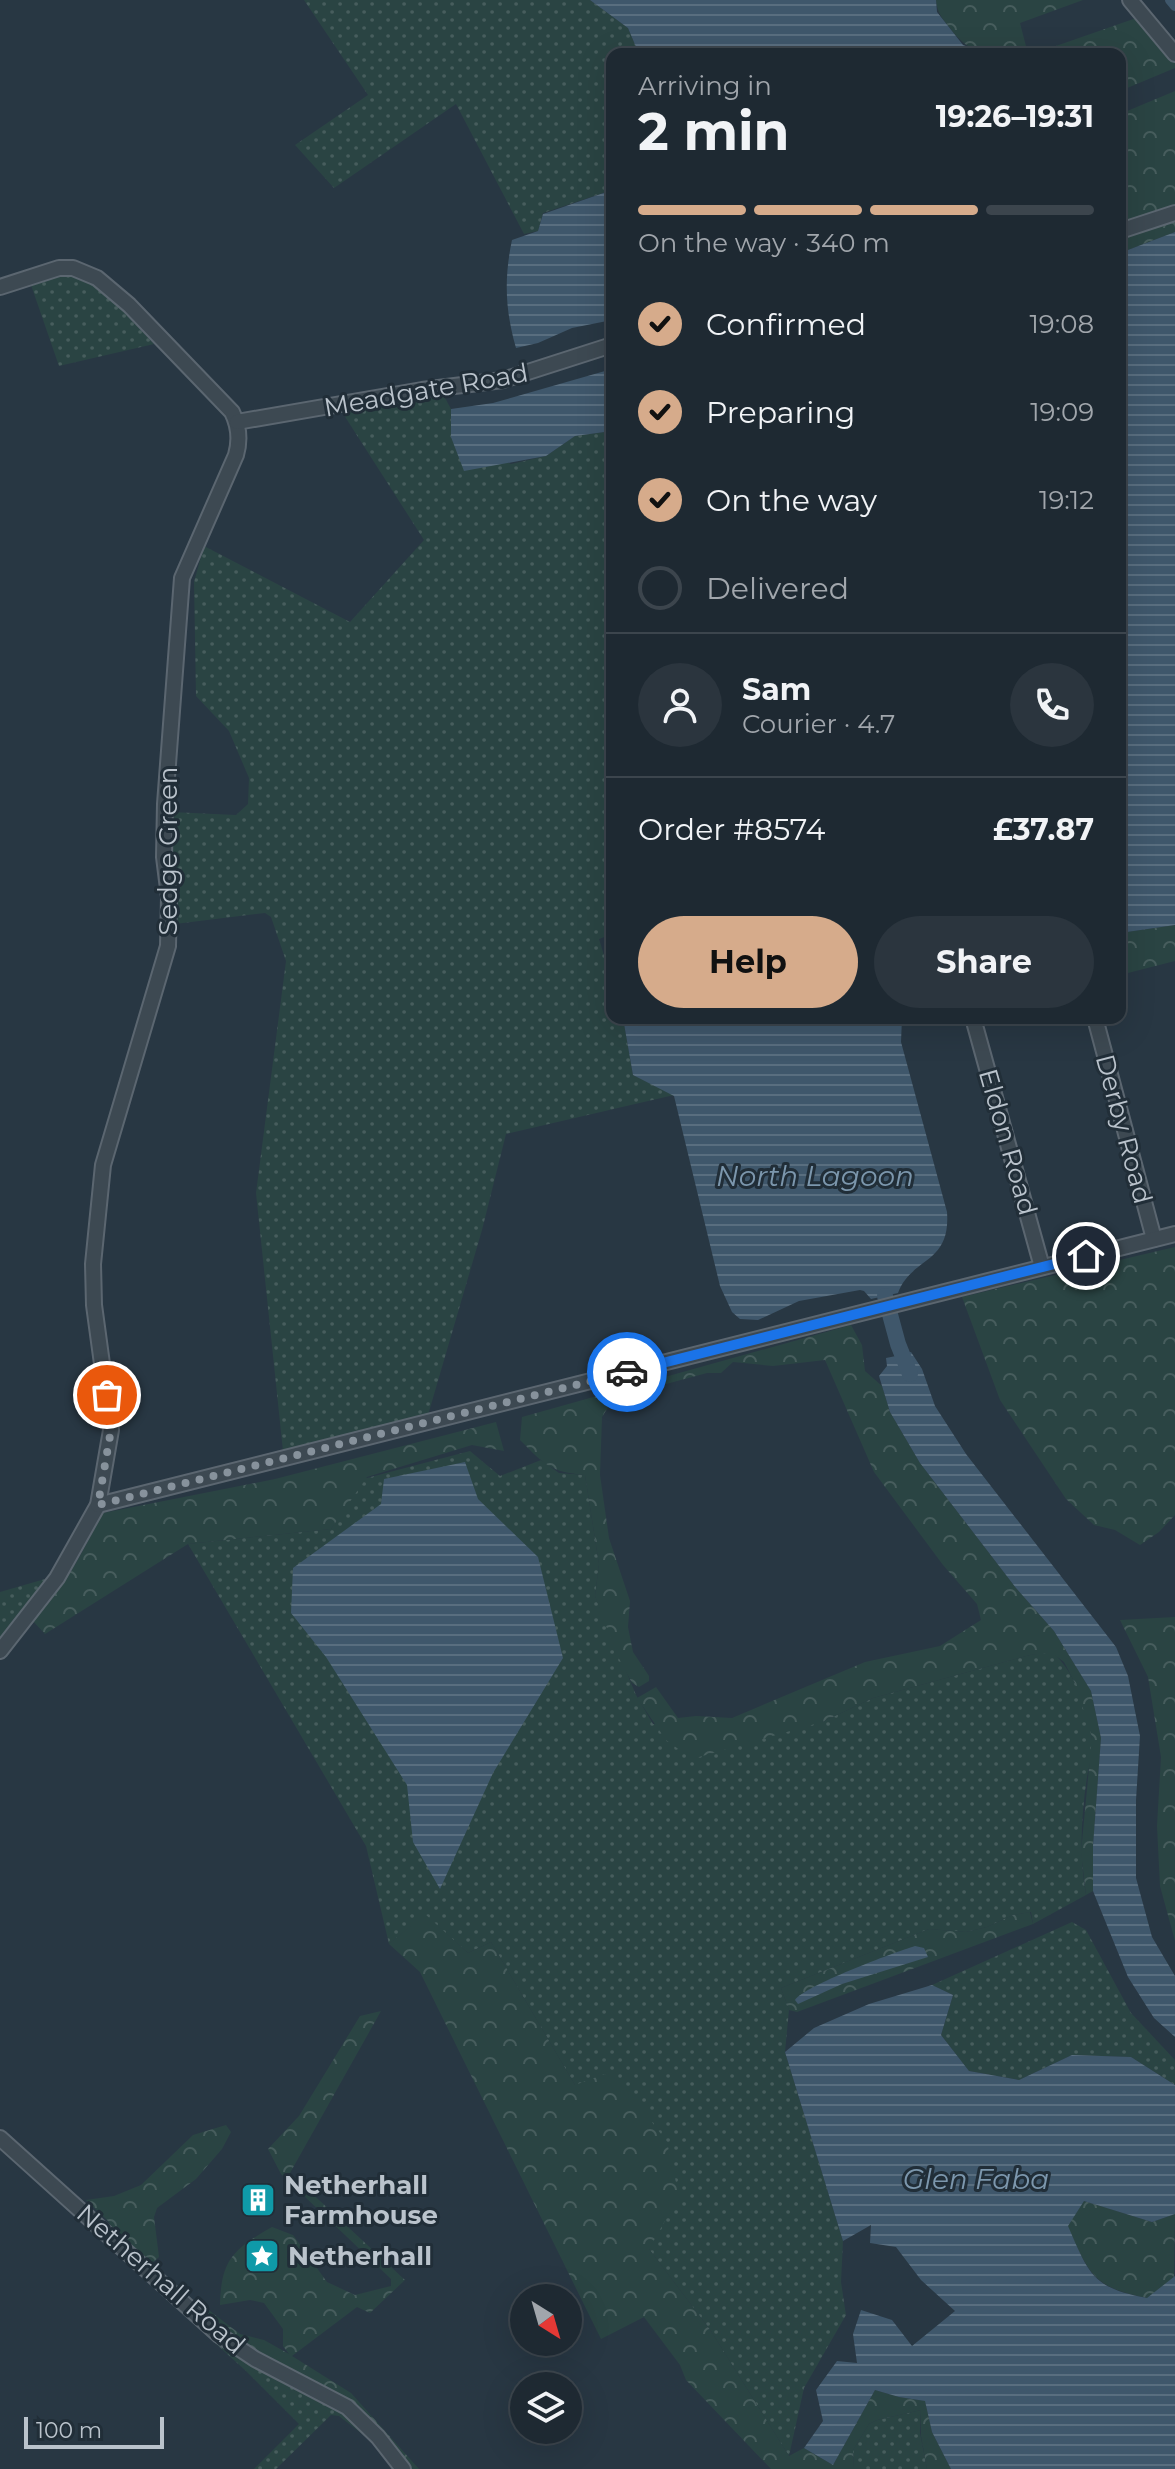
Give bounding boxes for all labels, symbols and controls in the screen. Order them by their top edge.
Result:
text: Arriving in [638,70,772,102]
text: 19:26–19:31 [936,98,1094,135]
text: 2 min [638,100,790,163]
text: On the way · 340 m [638,227,890,259]
icon: check [638,302,682,346]
text: Confirmed [706,306,866,343]
text: 19:08 [1029,308,1094,340]
street label: Meadgate Road [321,356,531,424]
icon: check [638,390,682,434]
text: Preparing [706,394,855,431]
text: 19:09 [1030,396,1094,428]
icon: check [638,478,682,522]
text: On the way [706,482,877,519]
text: 19:12 [1039,484,1094,516]
text: Delivered [706,570,849,607]
button: person [638,663,722,747]
button: phone [1010,663,1094,747]
text: Sam [742,671,811,708]
text: Courier · 4.7 [742,708,895,740]
street label: Sedge Green [152,767,184,935]
text: Order #8574 [638,811,825,848]
text: £37.87 [993,811,1094,848]
button: Help [638,916,858,1008]
button: Share [874,916,1094,1008]
street label: Derby Road [1089,1051,1159,1207]
street label: Eldon Road [972,1065,1044,1219]
water label: North Lagoon [716,1159,914,1193]
pin [1052,1222,1120,1290]
icon: home [1064,1234,1108,1278]
courier [587,1332,667,1412]
icon: car [605,1350,649,1394]
pin [73,1361,141,1429]
icon: bag [85,1373,129,1417]
water label: Glen Faba [903,2162,1049,2196]
place label: Netherhall Farmhouse [284,2169,438,2231]
building icon: Netherhall Farmhouse [239,2181,277,2219]
street label: Netherhall Road [70,2197,252,2361]
place icon: Netherhall [243,2237,281,2275]
place label: Netherhall [288,2240,432,2272]
north arrow [510,2284,582,2356]
map controls [510,2284,582,2444]
button: layers [510,2372,582,2444]
scale bar [24,2413,164,2449]
text: 100 m [36,2417,102,2444]

